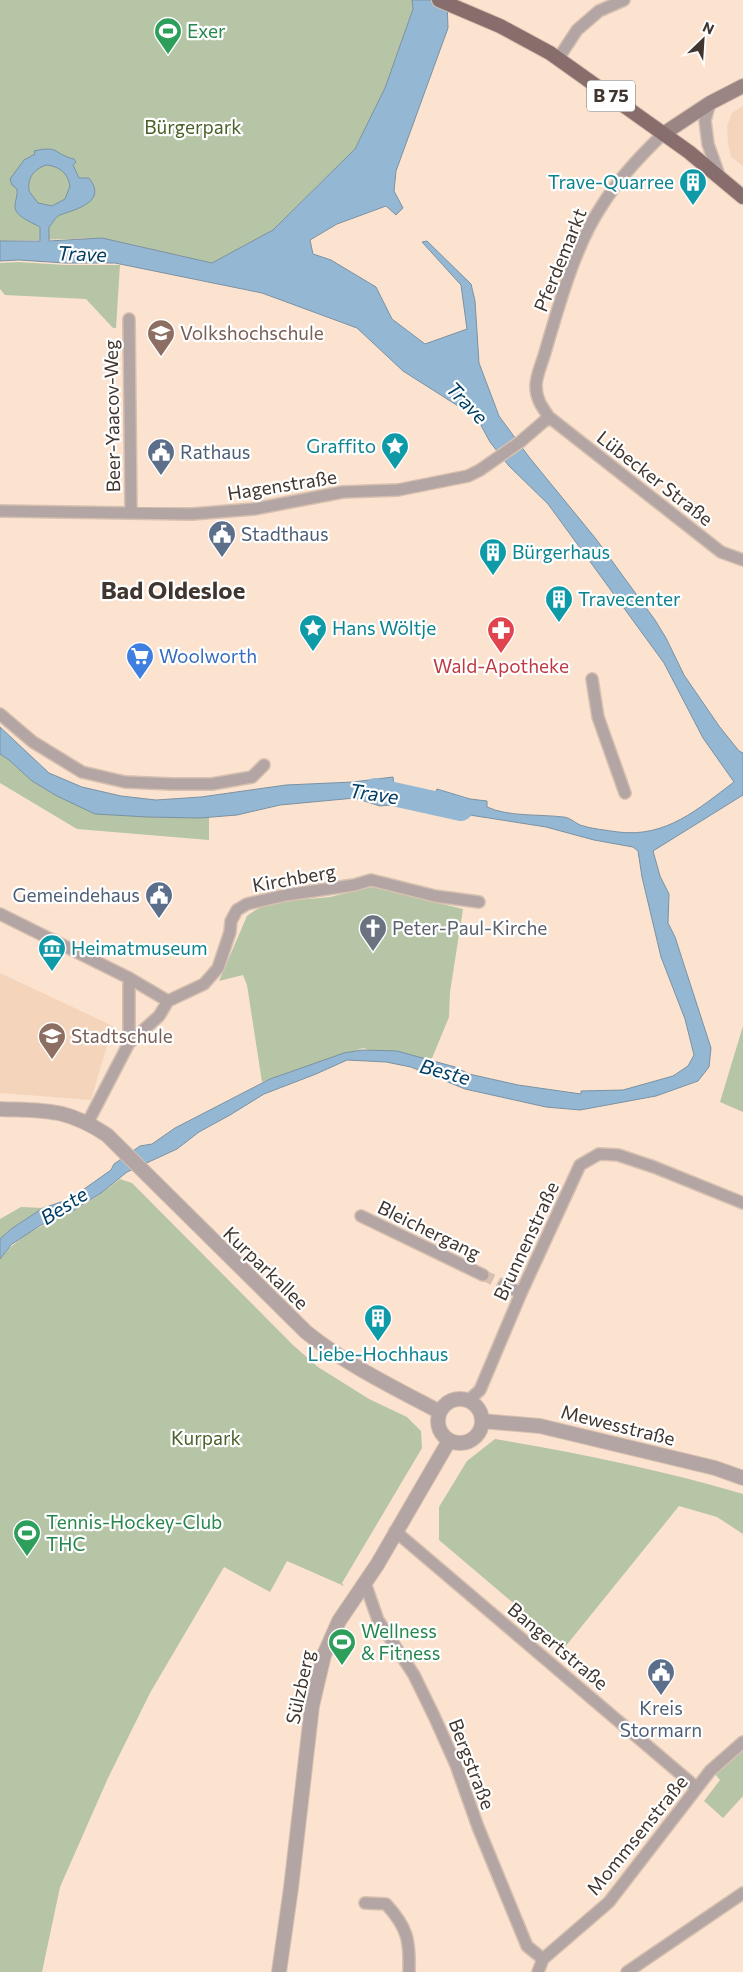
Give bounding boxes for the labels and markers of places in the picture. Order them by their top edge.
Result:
sports icon: Exer [153,16,183,55]
place label: Exer [187,19,226,42]
building icon: Trave-Quarree [678,167,708,206]
place label: Trave-Quarree [548,170,674,193]
school or university icon: Volkshochschule [146,318,176,357]
place label: Volkshochschule [180,321,324,344]
place icon: Graffito [380,431,410,470]
place label: Graffito [306,434,376,457]
public building icon: Rathaus [146,437,176,476]
place label: Rathaus [180,440,251,463]
public building icon: Stadthaus [207,519,237,558]
place label: Stadthaus [241,522,329,545]
building icon: Bürgerhaus [478,537,508,576]
place label: Bürgerhaus [512,540,610,563]
building icon: Travecenter [544,584,574,623]
place label: Travecenter [578,587,681,610]
place icon: Hans Wöltje [298,613,328,652]
pharmacy icon: Wald-Apotheke [486,615,516,654]
place label: Hans Wöltje [332,616,436,639]
supermarket icon: Woolworth [125,641,155,680]
place label: Woolworth [159,644,257,667]
place label: Wald-Apotheke [433,654,569,677]
public building icon: Gemeindehaus [144,880,174,919]
place label: Gemeindehaus [13,883,140,906]
church icon: Peter-Paul-Kirche [358,913,388,952]
place label: Peter-Paul-Kirche [392,916,547,939]
museum icon: Heimatmuseum [37,933,67,972]
place label: Heimatmuseum [71,936,208,959]
school or university icon: Stadtschule [37,1021,67,1060]
place label: Stadtschule [71,1024,173,1047]
building icon: Liebe-Hochhaus [363,1303,393,1342]
place label: Liebe-Hochhaus [307,1342,449,1365]
place label: Tennis-Hockey-Club THC [46,1510,222,1555]
sports icon: Tennis-Hockey-Club THC [12,1518,42,1557]
place label: Wellness & Fitness [361,1619,440,1664]
sports icon: Wellness & Fitness [327,1627,357,1666]
public building icon: Kreis Stormarn [646,1657,676,1696]
place label: Kreis Stormarn [620,1696,702,1741]

